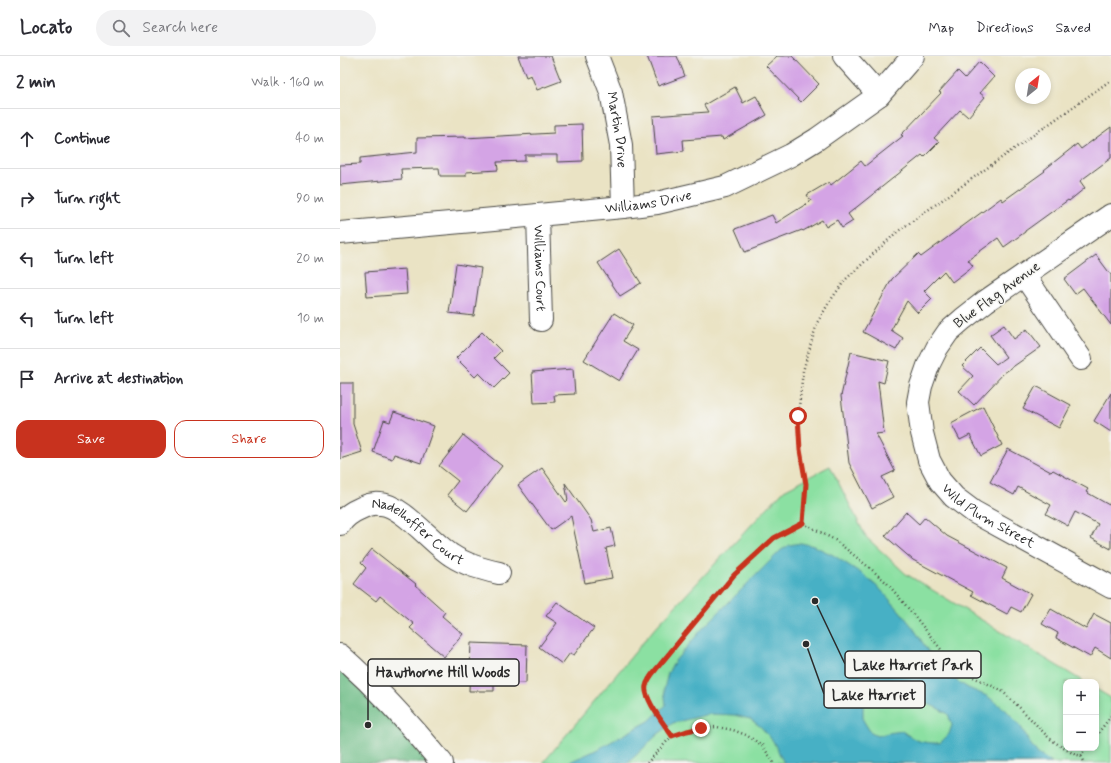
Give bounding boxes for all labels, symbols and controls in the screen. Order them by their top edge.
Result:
search box [96,10,376,46]
text: Locato [20,15,72,40]
icon: search [110,17,132,39]
text: Search here [142,18,218,38]
text: Map [928,19,954,37]
text: Directions [976,19,1034,37]
text: Saved [1056,19,1091,37]
north arrow [1015,68,1051,104]
text: 2 min [16,71,56,93]
text: Walk · 160 m [251,74,324,91]
street label: Martin Drive [602,90,631,168]
icon: ahead [16,128,38,150]
text: Continue [54,129,110,149]
text: 40 m [295,130,324,147]
street label: Williams Drive [604,186,694,218]
icon: right [16,188,38,210]
text: Turn right [54,189,121,209]
text: 90 m [296,190,324,207]
street label: Williams Court [529,224,550,312]
icon: left [16,248,38,270]
text: Turn left [54,249,114,269]
text: 20 m [296,250,324,267]
street label: Blue Flag Avenue [950,257,1045,333]
icon: left [16,308,38,330]
text: Turn left [54,309,114,329]
text: 10 m [297,310,324,327]
icon: arrive [16,368,38,390]
text: Arrive at destination [54,369,183,389]
route start [789,407,807,425]
button: Save [16,420,166,458]
button: Share [174,420,324,458]
street label: Wild Plum Street [937,480,1039,553]
street label: Nadelhoffer Court [371,495,467,570]
callout: Lake Harriet Park [845,651,981,678]
text: Lake Harriet Park [853,656,974,676]
callout: Hawthorne Hill Woods [368,659,519,686]
text: Hawthorne Hill Woods [376,663,511,683]
map controls [1063,679,1099,751]
button: + [1063,679,1099,715]
callout: Lake Harriet [824,681,925,708]
text: Lake Harriet [832,686,916,706]
button: − [1063,715,1099,751]
route end [692,719,710,737]

